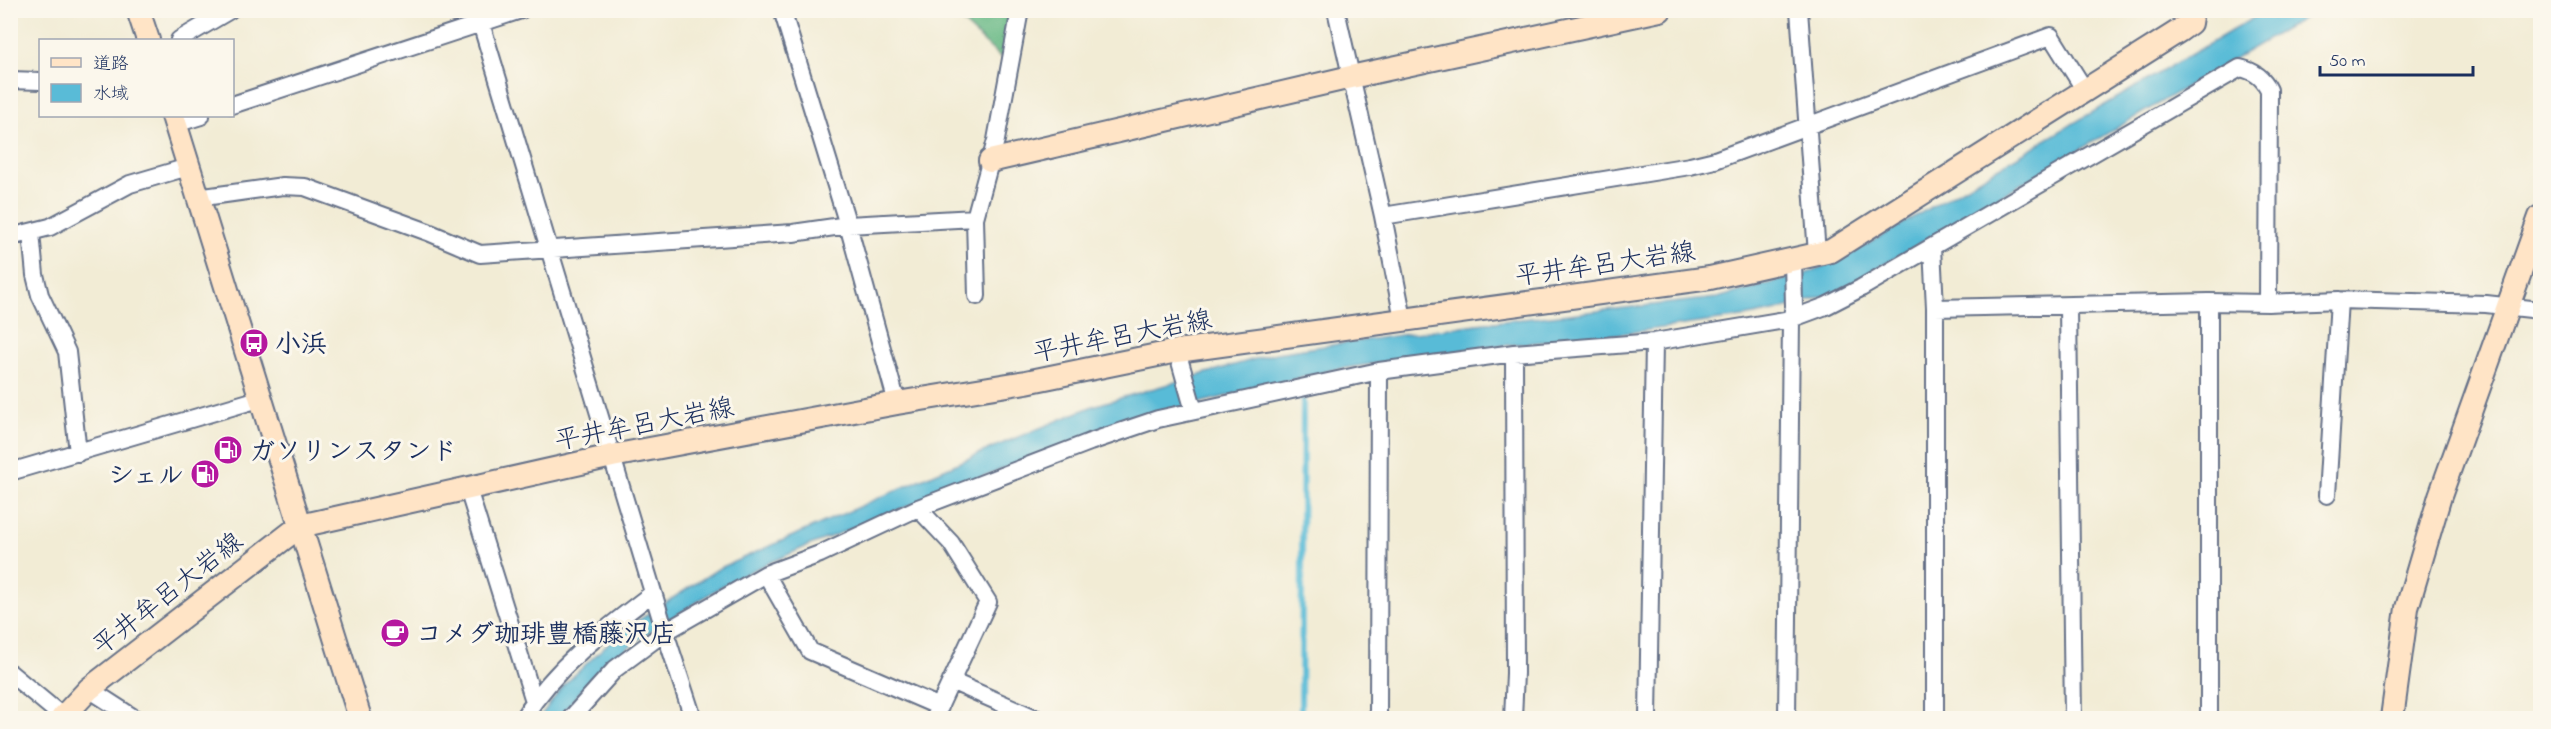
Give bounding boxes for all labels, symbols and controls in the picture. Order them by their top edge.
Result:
legend [39,39,234,117]
scale bar [2320,39,2473,77]
text: 50 m [2329,49,2366,75]
text: 道路 [93,52,129,78]
text: 水域 [93,82,129,108]
street label: 平井牟呂大岩線 [1513,234,1698,297]
street label: 平井牟呂大岩線 [1030,302,1216,374]
bus stop icon: 小浜 [238,327,270,359]
place label: 小浜 [275,327,327,365]
street label: 平井牟呂大岩線 [552,390,738,462]
fuel station icon: ガソリンスタンド [212,434,244,466]
place label: ガソリンスタンド [249,434,458,472]
place label: シェル [108,458,184,496]
fuel station icon: シェル [189,458,221,490]
street label: 平井牟呂大岩線 [85,524,252,666]
cafe icon: コメダ珈琲豊橋藤沢店 [379,617,411,649]
place label: コメダ珈琲豊橋藤沢店 [416,617,676,655]

